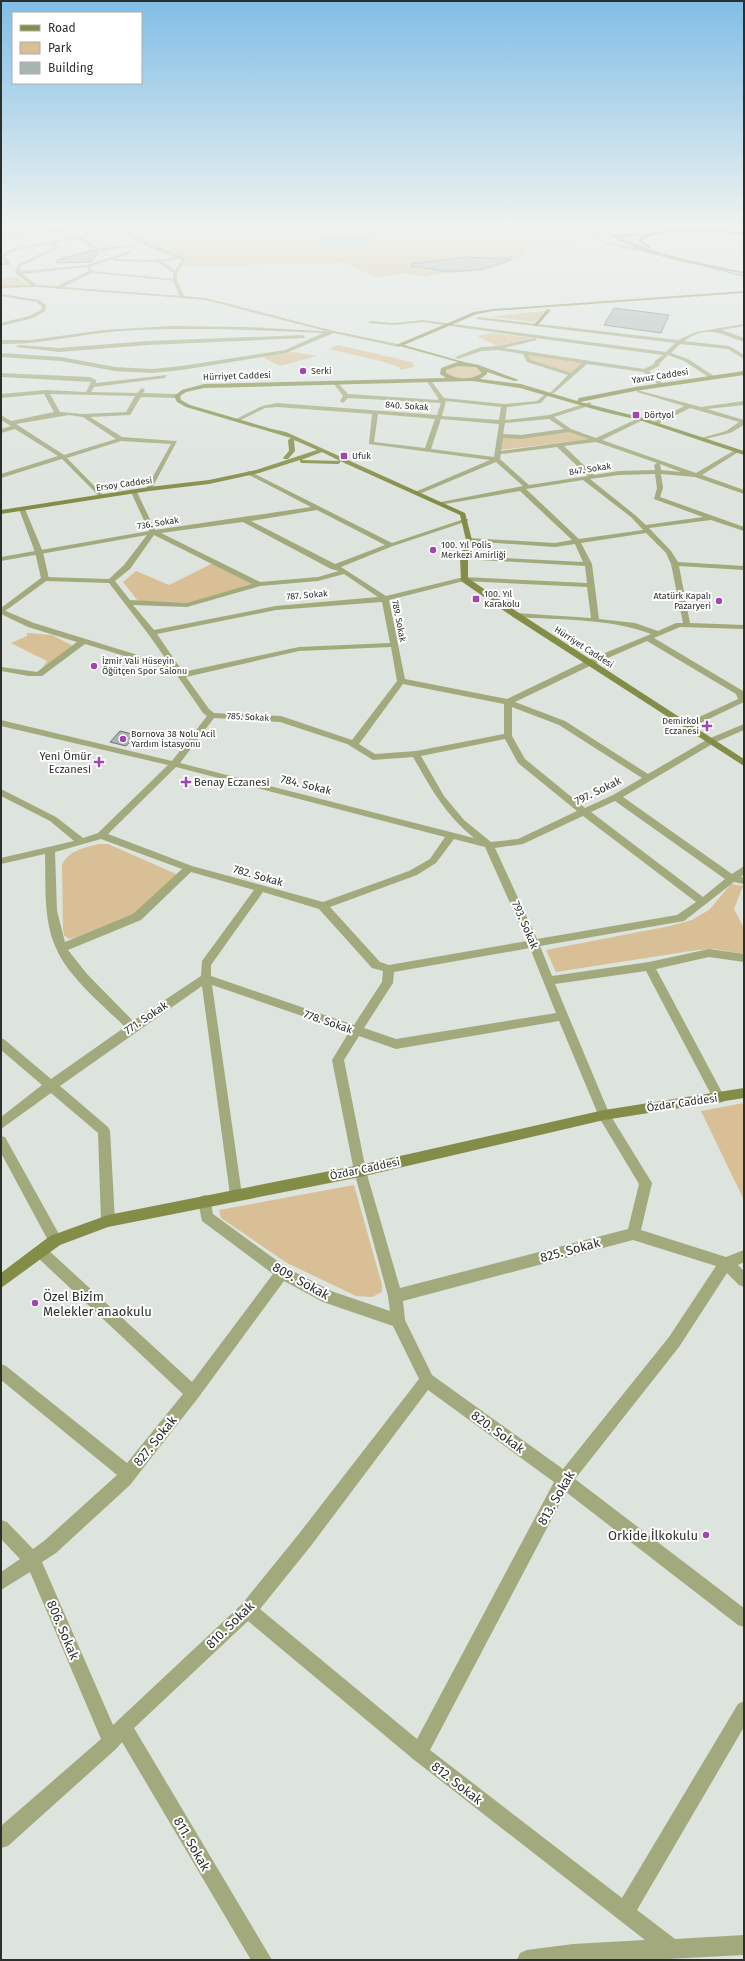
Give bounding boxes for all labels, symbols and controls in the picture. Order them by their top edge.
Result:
legend [12,12,142,84]
text: Road [48,21,76,35]
text: Park [48,41,72,55]
text: Building [48,61,94,75]
marker: Serki [298,366,308,376]
place label: Serki [311,366,331,376]
street label: Yavuz Caddesi [631,367,689,385]
street label: Hürriyet Caddesi [203,370,271,382]
street label: 840. Sokak [385,399,429,413]
marker: Dörtyol [631,410,641,420]
place label: Dörtyol [644,410,674,420]
marker: Ufuk [339,451,349,461]
place label: Ufuk [352,451,371,461]
street label: 847. Sokak [568,461,612,477]
street label: Ersoy Caddesi [95,475,153,493]
street label: 736. Sokak [137,515,180,531]
place label: 100. Yıl Polis Merkezi Amirliği [441,540,506,560]
marker: 100. Yıl Polis Merkezi Amirliği [428,545,438,555]
street label: 787. Sokak [286,588,328,602]
place label: 100. Yıl Karakolu [484,589,520,609]
place label: Atatürk Kapalı Pazaryeri [653,591,711,611]
marker: 100. Yıl Karakolu [471,594,481,604]
marker: Atatürk Kapalı Pazaryeri [714,596,724,606]
street label: 789. Sokak [390,599,408,643]
street label: Hürriyet Caddesi [553,624,615,670]
place label: İzmir Vali Hüseyin Öğütçen Spor Salonu [102,656,187,676]
marker: İzmir Vali Hüseyin Öğütçen Spor Salonu [89,661,99,671]
street label: 785. Sokak [227,711,270,723]
place label: Demirkol Eczanesi [662,716,699,736]
marker: Demirkol Eczanesi [702,721,712,731]
place label: Bornova 38 Nolu Acil Yardım İstasyonu [131,729,216,749]
marker: Bornova 38 Nolu Acil Yardım İstasyonu [118,734,128,744]
place label: Yeni Ömür Eczanesi [39,749,92,776]
marker: Yeni Ömür Eczanesi [94,757,104,767]
street label: 784. Sokak [279,772,333,798]
street label: 797. Sokak [573,774,624,808]
place label: Benay Eczanesi [194,776,270,789]
marker: Benay Eczanesi [181,777,191,787]
street label: 782. Sokak [232,863,285,889]
street label: 793. Sokak [509,899,541,951]
street label: 771. Sokak [122,999,170,1037]
street label: 778. Sokak [302,1008,354,1037]
street label: Özdar Caddesi [646,1091,718,1114]
street label: Özdar Caddesi [329,1154,401,1183]
street label: 825. Sokak [538,1235,602,1265]
street label: 809. Sokak [270,1259,332,1303]
place label: Özel Bizim Melekler anaokulu [43,1288,152,1319]
marker: Özel Bizim Melekler anaokulu [30,1298,40,1308]
street label: 820. Sokak [468,1408,528,1457]
street label: 827. Sokak [130,1412,180,1469]
street label: 813. Sokak [534,1468,578,1528]
place label: Orkide İlkokulu [608,1528,698,1543]
marker: Orkide İlkokulu [701,1530,711,1540]
street label: 806. Sokak [44,1598,82,1662]
street label: 810. Sokak [203,1598,257,1652]
street label: 812. Sokak [429,1759,486,1808]
street label: 811. Sokak [171,1815,213,1874]

